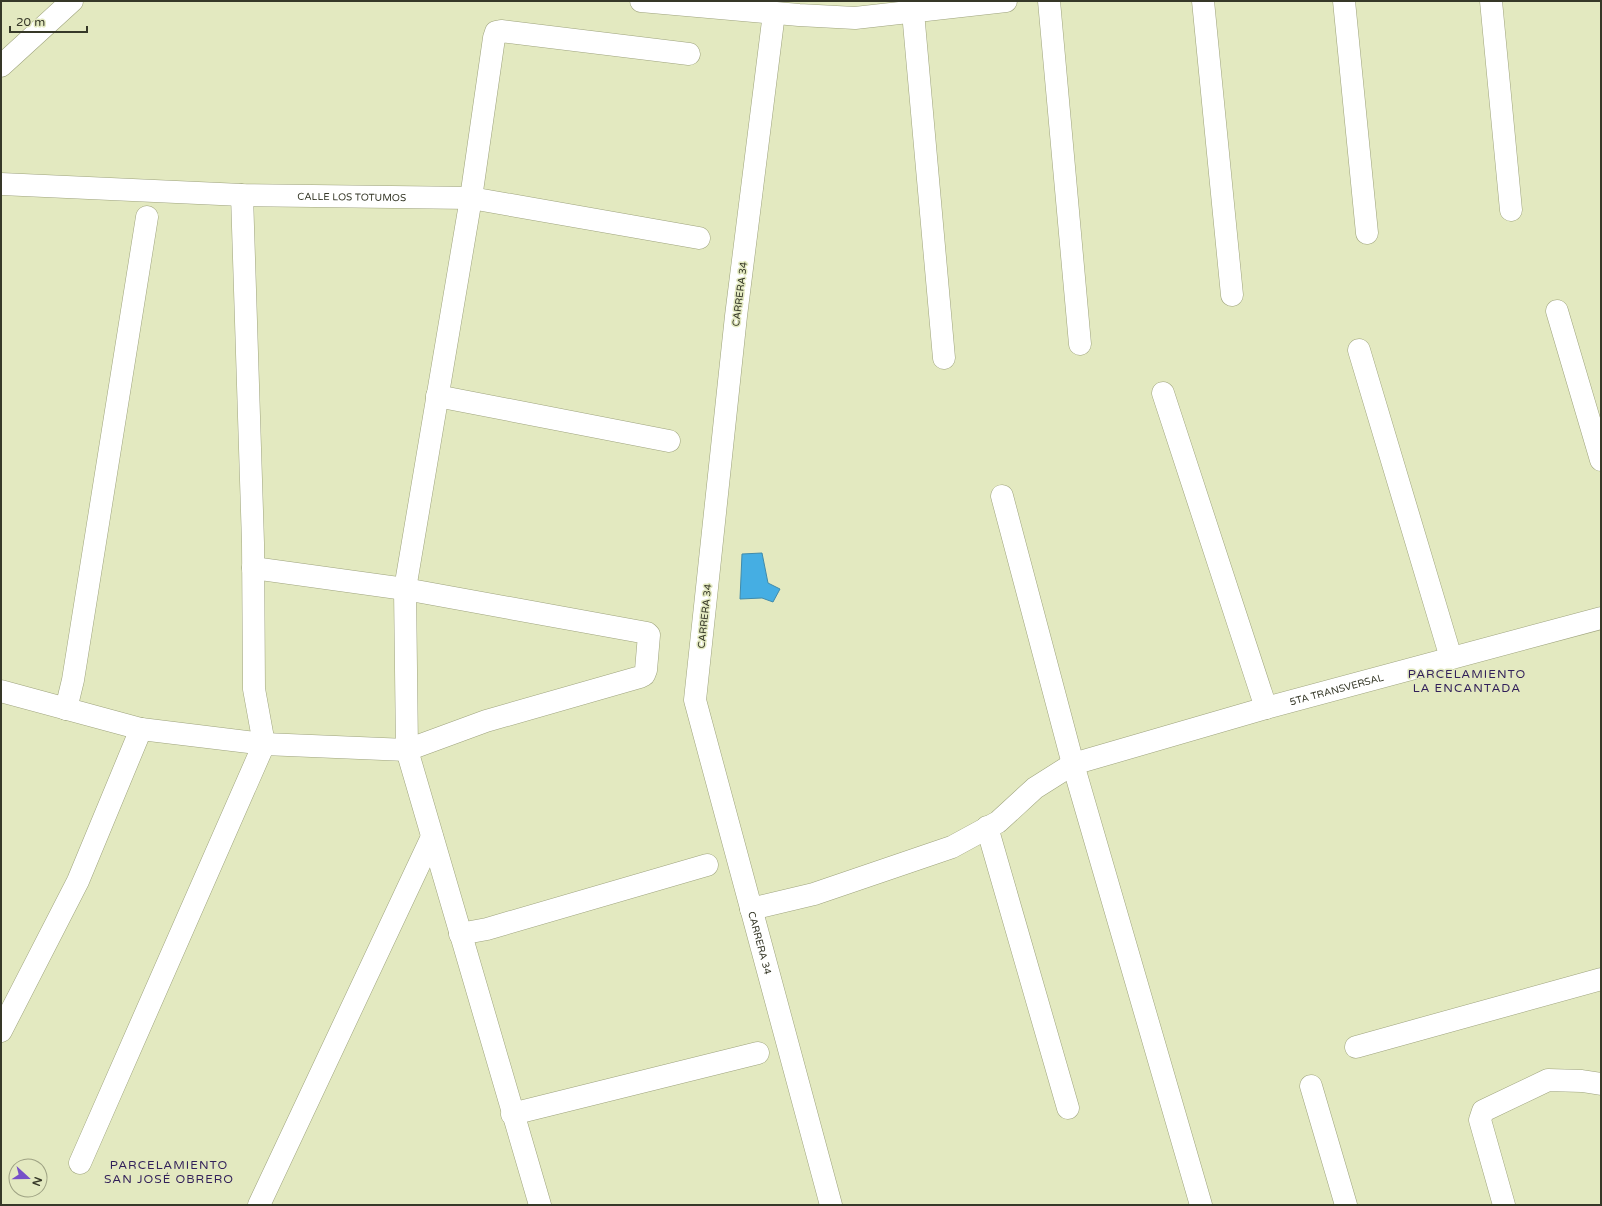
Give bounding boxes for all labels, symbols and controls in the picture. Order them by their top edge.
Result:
scale bar [10,8,87,34]
text: 20 m [16,15,45,29]
street label: CALLE LOS TOTUMOS [297,191,406,204]
street label: CARRERA 34 [730,261,750,327]
street label: CARRERA 34 [696,583,714,649]
district label: PARCELAMIENTO LA ENCANTADA [1408,667,1526,695]
street label: 5TA TRANSVERSAL [1289,672,1385,708]
street label: CARRERA 34 [745,910,774,976]
north arrow [8,1158,48,1198]
district label: PARCELAMIENTO SAN JOSÉ OBRERO [104,1158,234,1186]
text: N [29,1175,45,1188]

